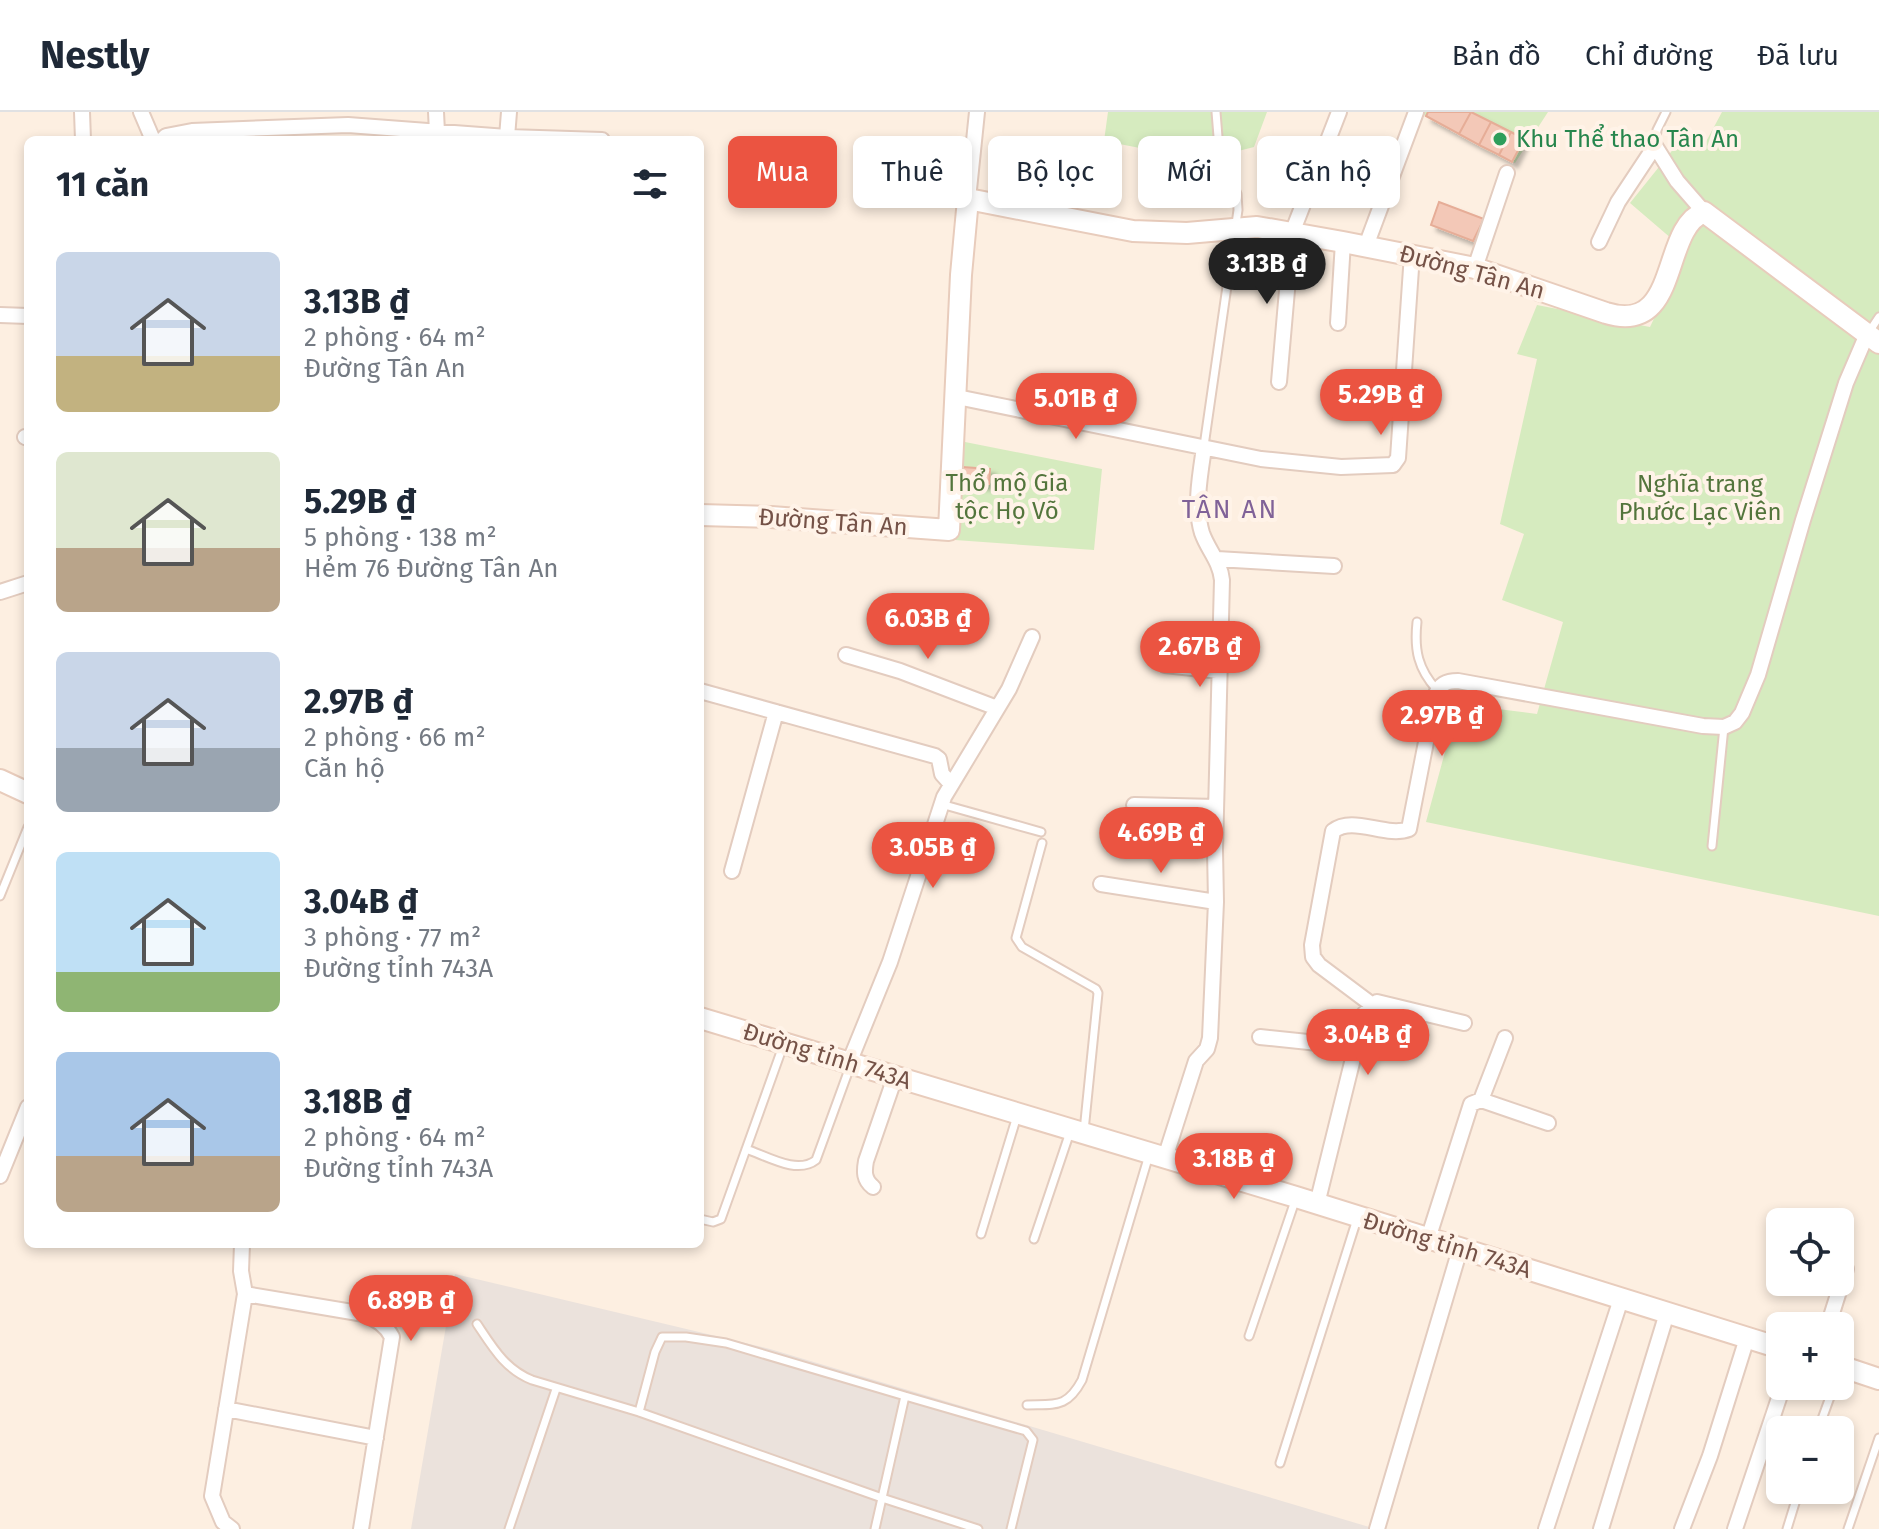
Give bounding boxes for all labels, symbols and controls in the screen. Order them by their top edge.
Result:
text: Nestly [40,32,149,78]
text: Bản đồ [1452,39,1541,72]
text: Chỉ đường [1585,39,1713,72]
text: Đã lưu [1757,39,1839,72]
place label: Khu Thể thao Tân An [1516,124,1739,153]
marker: Khu Thể thao Tân An [1491,130,1509,148]
chip: Mua [728,136,837,208]
chip: Thuê [853,136,972,208]
chip: Bộ lọc [988,136,1122,208]
chip: Mới [1138,136,1241,208]
chip: Căn hộ [1257,136,1400,208]
icon: filters [628,162,672,206]
text: 11 căn [56,164,149,205]
pin: 3.13B ₫ [1193,238,1341,306]
street label: Đường Tân An [1396,239,1548,305]
text: 3.13B ₫ [1227,248,1307,279]
text: 3.13B ₫ [304,281,410,322]
icon: home [120,284,216,380]
text: 2 phòng · 64 m² [304,322,486,353]
text: Đường Tân An [304,353,466,384]
pin: 5.29B ₫ [1307,369,1455,437]
pin: 5.01B ₫ [1002,373,1150,441]
text: 5.29B ₫ [1338,379,1424,410]
text: 5.01B ₫ [1034,383,1118,414]
park label: Thổ mộ Gia tộc Họ Võ [946,468,1068,525]
park label: Nghĩa trang Phước Lạc Viên [1619,470,1781,526]
text: 5.29B ₫ [304,481,416,522]
icon: home [120,484,216,580]
district label: TÂN AN [1182,494,1278,525]
street label: Đường Tân An [758,503,908,541]
text: 5 phòng · 138 m² [304,522,497,553]
text: Hẻm 76 Đường Tân An [304,553,559,584]
pin: 6.03B ₫ [854,593,1002,661]
text: 6.03B ₫ [884,603,972,634]
pin: 2.67B ₫ [1126,621,1274,689]
text: 2.67B ₫ [1158,631,1242,662]
text: 2.97B ₫ [304,681,413,722]
icon: home [120,684,216,780]
pin: 2.97B ₫ [1368,690,1516,758]
text: 2.97B ₫ [1400,700,1484,731]
text: 2 phòng · 66 m² [304,722,486,753]
text: Căn hộ [304,753,385,784]
pin: 4.69B ₫ [1087,807,1235,875]
text: 4.69B ₫ [1117,817,1205,848]
pin: 3.05B ₫ [859,822,1007,890]
text: 3.05B ₫ [890,832,976,863]
text: 3.04B ₫ [304,881,418,922]
icon: home [120,884,216,980]
text: 3 phòng · 77 m² [304,922,481,953]
text: Đường tỉnh 743A [304,953,493,984]
pin: 3.04B ₫ [1294,1009,1442,1077]
street label: Đường tỉnh 743A [739,1017,915,1095]
text: 3.04B ₫ [1324,1019,1412,1050]
text: 3.18B ₫ [304,1081,412,1122]
icon: home [120,1084,216,1180]
text: 2 phòng · 64 m² [304,1122,486,1153]
pin: 3.18B ₫ [1160,1133,1308,1201]
text: 3.18B ₫ [1193,1143,1275,1174]
text: Đường tỉnh 743A [304,1153,493,1184]
street label: Đường tỉnh 743A [1359,1206,1535,1284]
map controls [1766,1208,1854,1504]
button: locate [1766,1208,1854,1296]
pin: 6.89B ₫ [337,1275,485,1343]
text: 6.89B ₫ [367,1285,455,1316]
button: + [1766,1312,1854,1400]
button: − [1766,1416,1854,1504]

